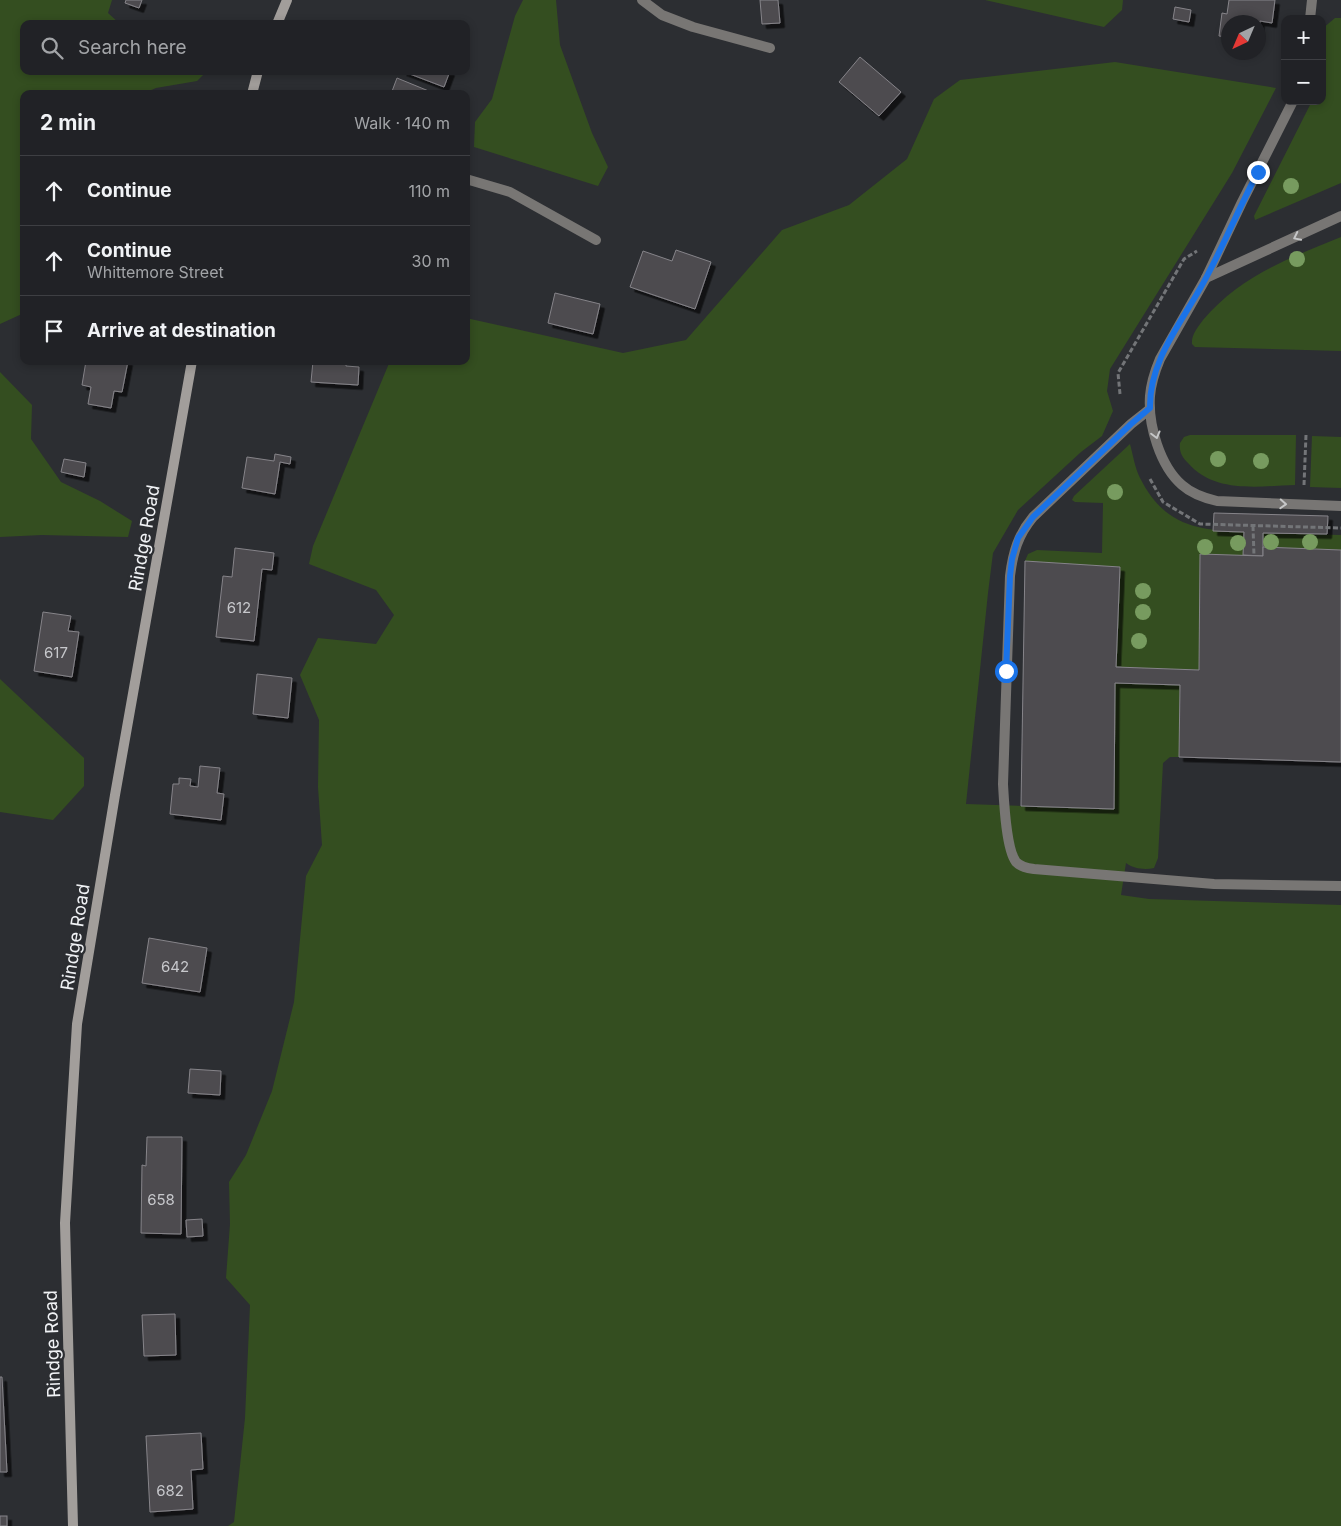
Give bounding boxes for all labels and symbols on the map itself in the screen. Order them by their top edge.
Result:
north arrow [1221,15,1266,60]
route end [1247,161,1270,184]
one-way arrow [1293,231,1302,241]
one-way arrow [1150,431,1160,439]
street label: Rindge Road [124,483,164,593]
one-way arrow [1280,499,1287,509]
house number: 612 [227,598,251,617]
house number: 617 [44,643,68,662]
route start [995,660,1018,683]
street label: Rindge Road [56,882,94,992]
house number: 642 [161,957,189,976]
house number: 658 [147,1190,175,1209]
street label: Rindge Road [40,1290,64,1398]
house number: 682 [156,1481,184,1500]

